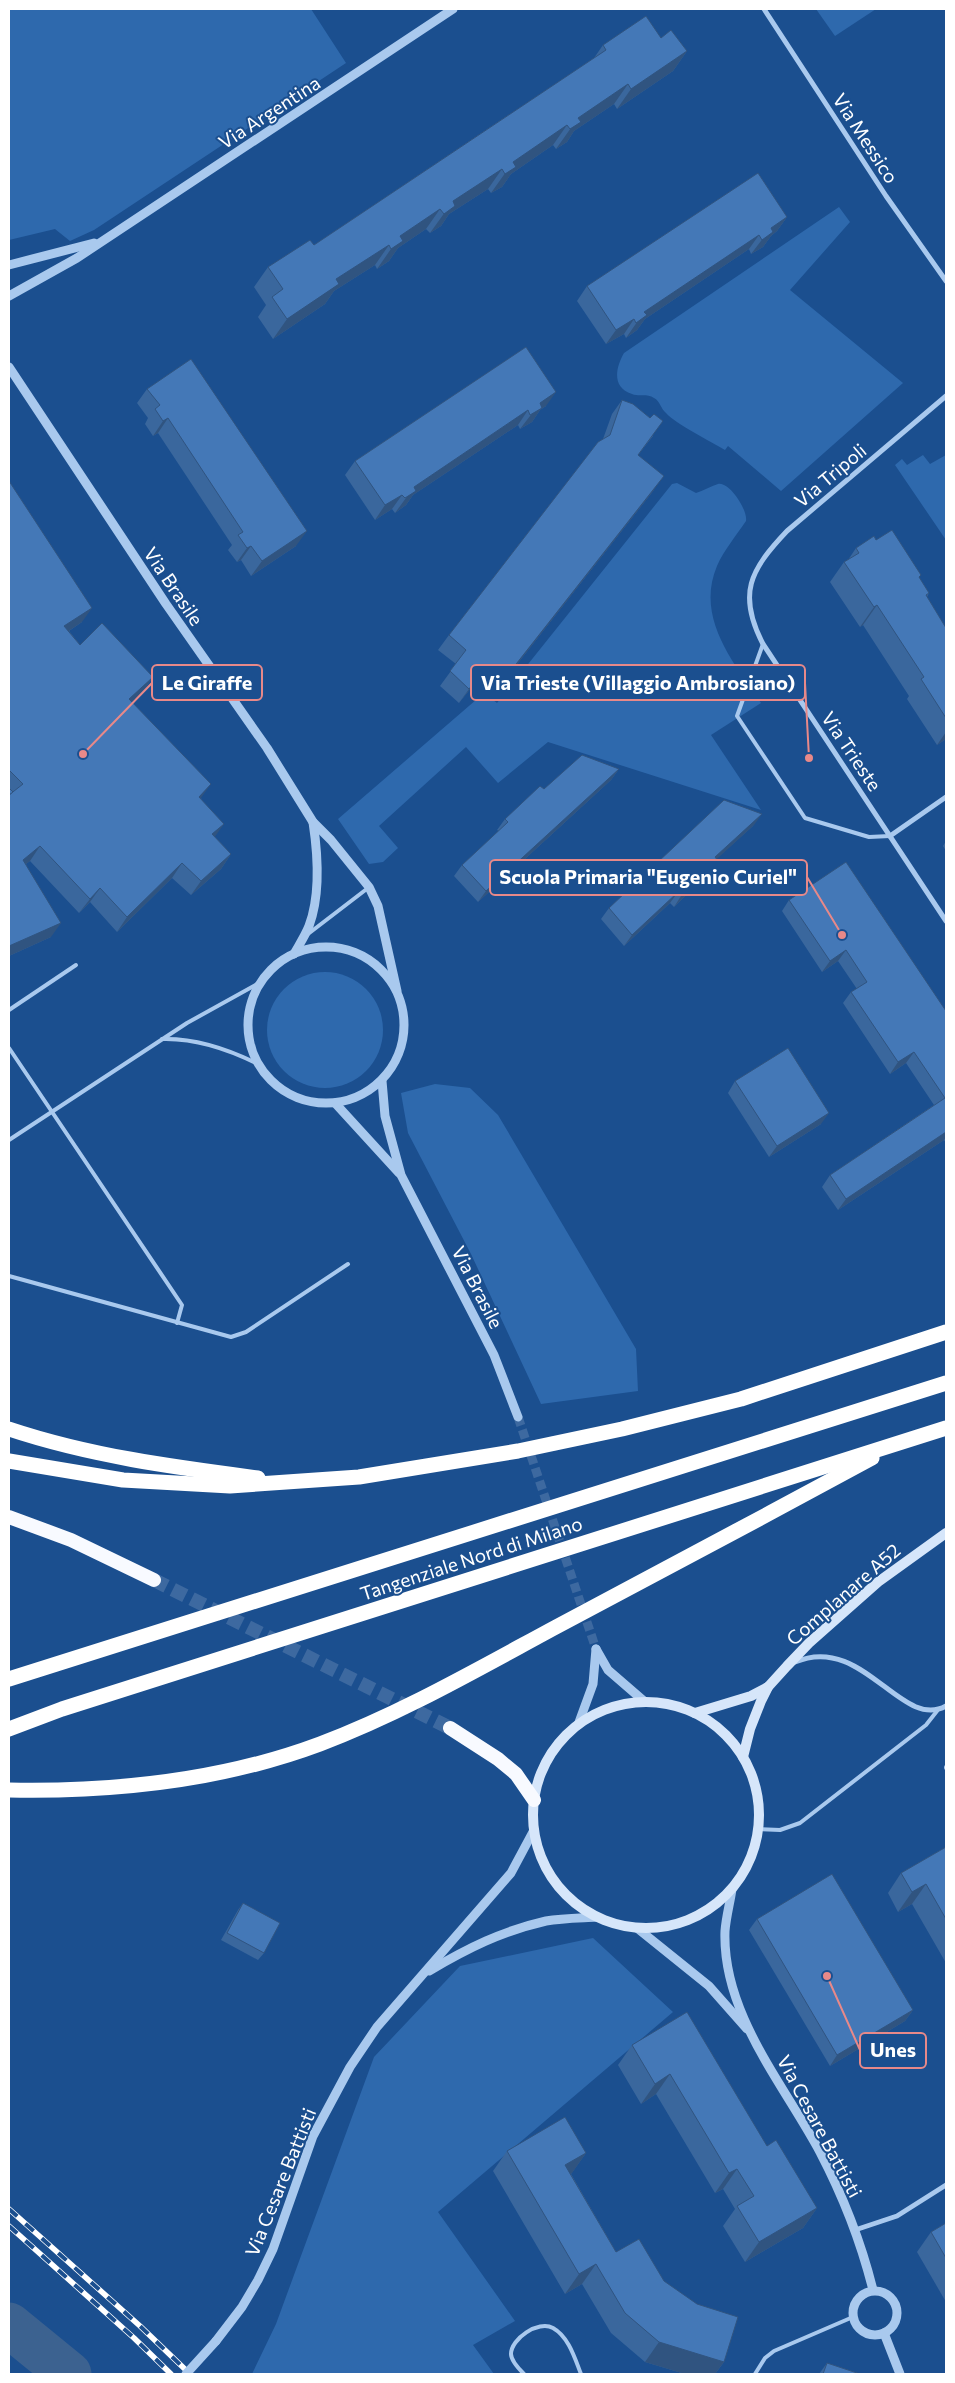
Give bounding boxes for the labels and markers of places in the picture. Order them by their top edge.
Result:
callout: Le Giraffe [152,665,262,700]
callout: Via Trieste (Villaggio Ambrosiano) [471,665,805,700]
callout: Scuola Primaria "Eugenio Curiel" [490,860,807,895]
callout: Unes [860,2033,926,2068]

